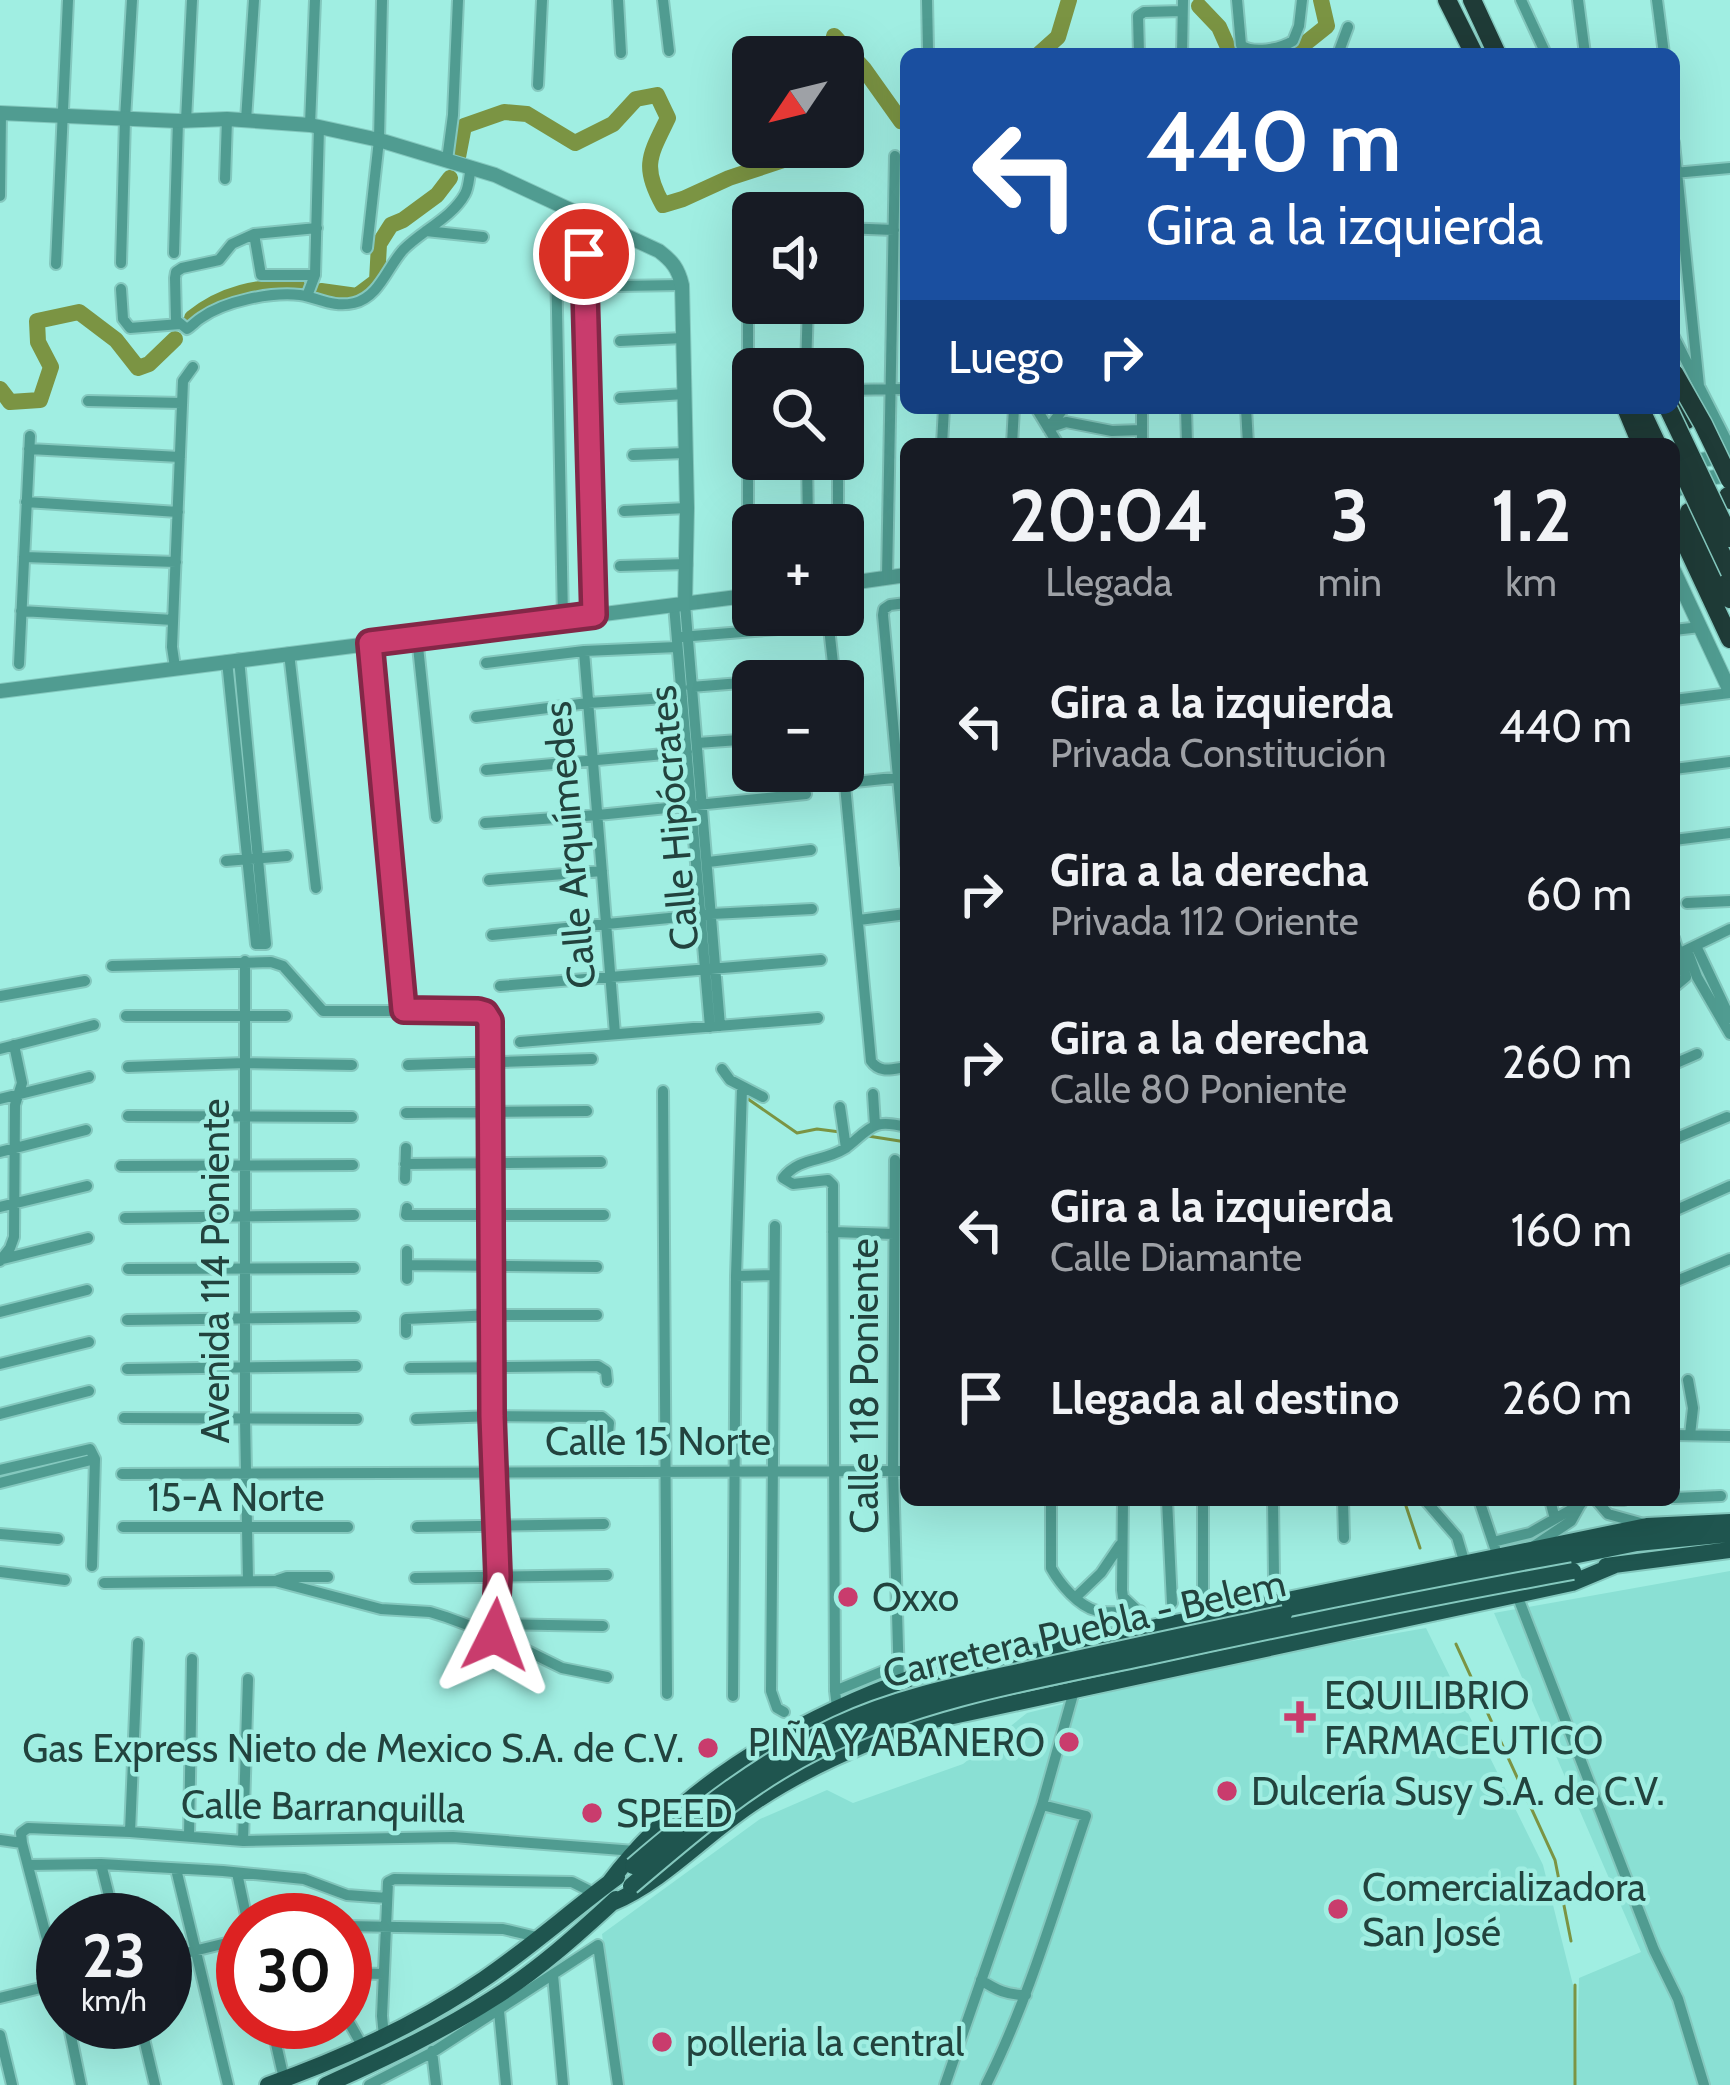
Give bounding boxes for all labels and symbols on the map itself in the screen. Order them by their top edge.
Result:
north arrow [732,36,864,168]
pin [533,203,635,305]
street label: Calle Hipócrates [638,684,708,952]
street label: Calle Arquímedes [533,700,605,990]
street label: Avenida 114 Poniente [191,1098,239,1444]
street label: Calle 118 Poniente [840,1238,888,1534]
street label: Calle 15 Norte [545,1417,771,1465]
street label: 15-A Norte [148,1473,324,1521]
street label: Carretera Puebla - Belem [878,1558,1290,1698]
position arrow [432,1572,558,1698]
place label: Oxxo [872,1573,959,1621]
marker: Oxxo [835,1584,861,1610]
place label: EQUILIBRIO FARMACEUTICO [1324,1671,1603,1764]
marker: EQUILIBRIO FARMACEUTICO [1287,1704,1313,1730]
place label: PIÑA Y ABANERO [748,1718,1045,1766]
place label: Gas Express Nieto de Mexico S.A. de C.V. [22,1724,684,1772]
marker: PIÑA Y ABANERO [1056,1729,1082,1755]
marker: Gas Express Nieto de Mexico S.A. de C.V. [695,1735,721,1761]
place label: Dulcería Susy S.A. de C.V. [1251,1767,1665,1815]
marker: Dulcería Susy S.A. de C.V. [1214,1778,1240,1804]
street label: Calle Barranquilla [181,1780,466,1832]
place label: SPEED [616,1789,733,1837]
marker: SPEED [579,1800,605,1826]
place label: Comercializadora San José [1362,1863,1646,1956]
speed limit sign: 30 [216,1893,372,2049]
marker: Comercializadora San José [1325,1896,1351,1922]
place label: polleria la central [686,2018,964,2066]
marker: polleria la central [649,2029,675,2055]

